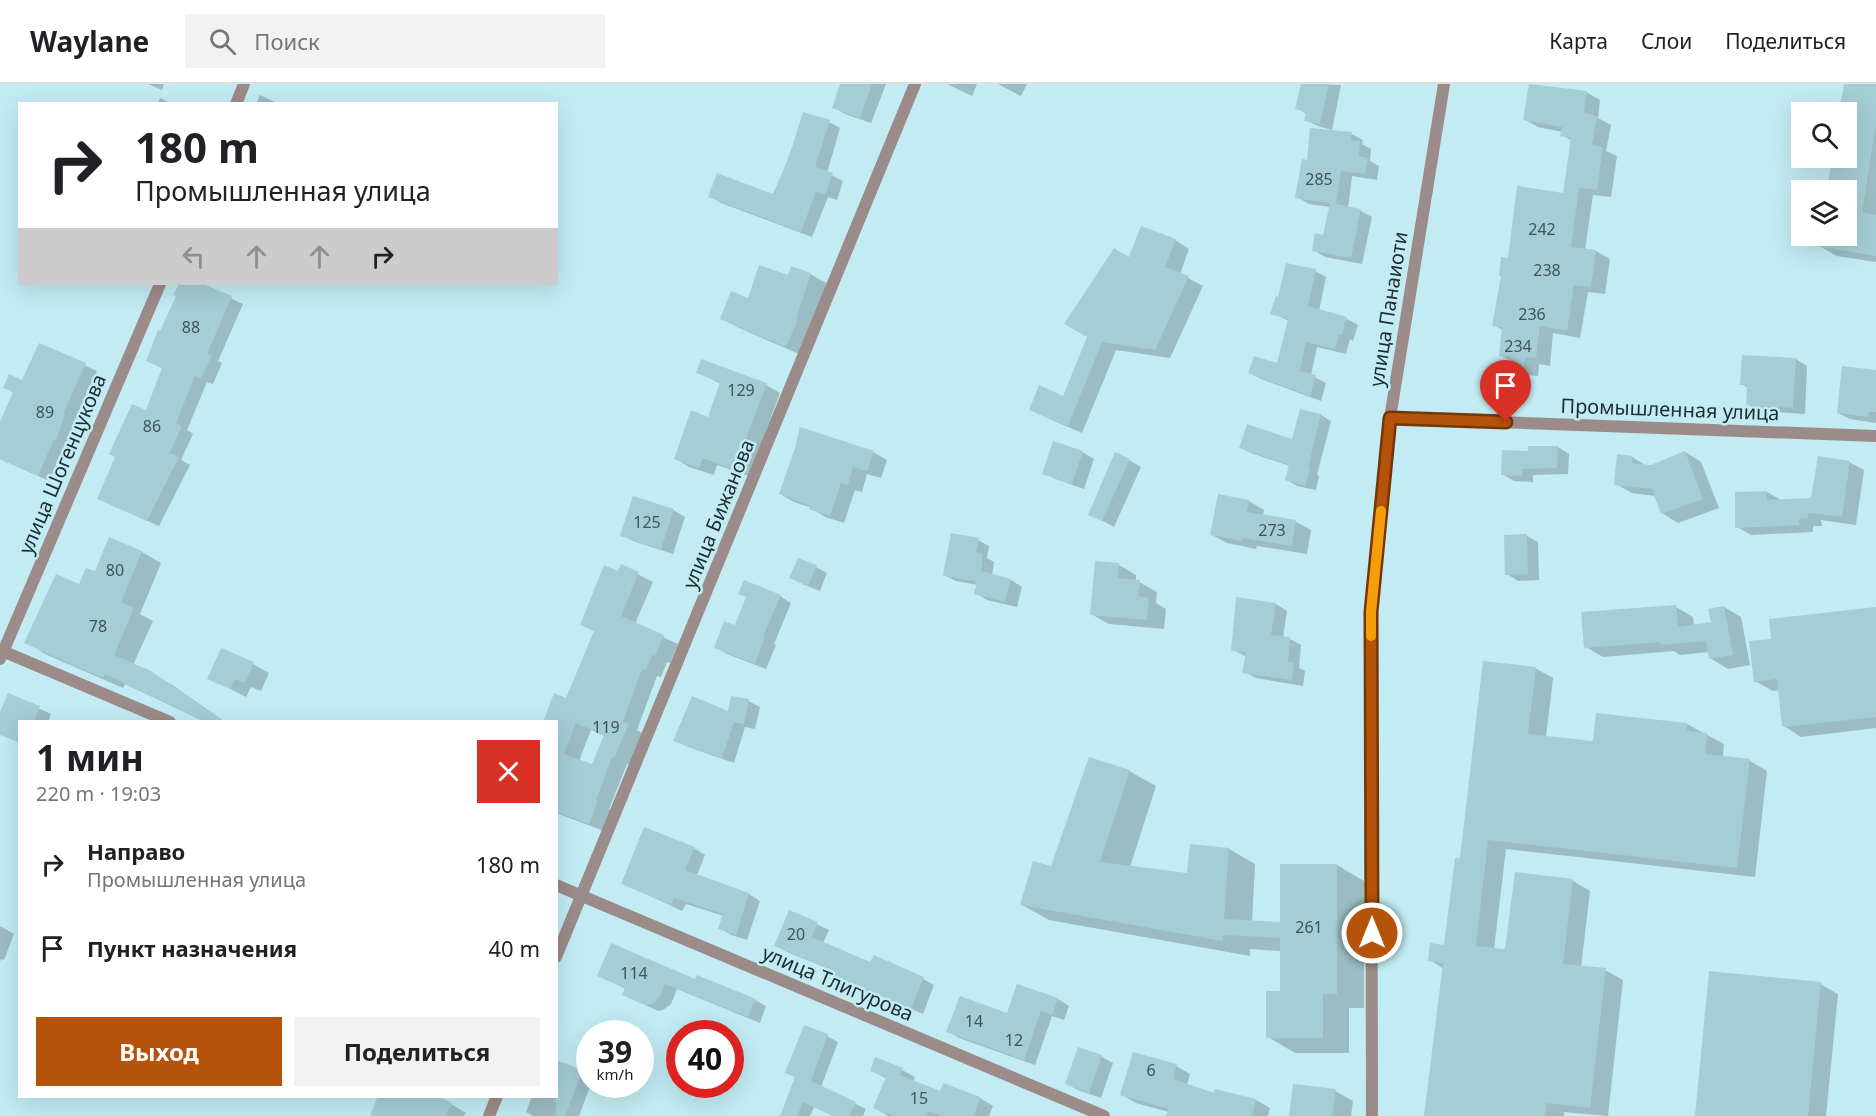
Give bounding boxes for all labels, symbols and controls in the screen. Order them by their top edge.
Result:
search box [185,14,605,68]
text: Waylane [30,22,149,60]
icon: search [206,25,239,58]
text: Поиск [254,26,320,56]
text: Карта [1549,27,1608,55]
text: Слои [1641,27,1692,55]
text: Поделиться [1725,27,1846,55]
map controls [1791,102,1857,246]
button: search [1791,102,1857,168]
text: 180 m [135,118,259,175]
icon: right [36,126,114,204]
house number: 285 [1305,168,1333,190]
text: Промышленная улица [135,172,431,209]
button: layers [1791,180,1857,246]
house number: 242 [1528,218,1556,240]
street label: улица Панаиоти [1362,229,1414,389]
icon: left [177,240,210,273]
icon: ahead [240,240,273,273]
icon: ahead [303,240,336,273]
icon: right [366,240,399,273]
house number: 238 [1533,259,1561,281]
house number: 236 [1518,303,1546,325]
house number: 88 [182,316,200,338]
house number: 234 [1504,335,1532,357]
pin [1480,360,1531,422]
icon: arrive [1489,369,1522,402]
street label: улица Шогенцукова [12,370,112,558]
house number: 129 [727,379,755,401]
street label: Промышленная улица [1560,392,1780,426]
house number: 89 [36,401,54,423]
house number: 86 [143,415,161,437]
street label: улица Бижанова [676,435,760,593]
house number: 125 [633,511,661,533]
house number: 273 [1258,519,1286,541]
house number: 80 [106,559,124,581]
house number: 78 [89,615,107,637]
house number: 119 [592,716,620,738]
text: 1 мин [36,733,144,782]
button: close [477,740,540,803]
text: 220 m · 19:03 [36,780,161,807]
text: Направо [87,836,185,866]
icon: right [36,848,69,881]
text: 180 m [476,849,540,879]
text: Промышленная улица [87,866,306,893]
position arrow [1340,901,1404,965]
house number: 261 [1295,916,1323,938]
house number: 20 [787,923,805,945]
icon: arrive [36,932,69,965]
text: Пункт назначения [87,933,297,963]
text: 40 m [489,933,540,963]
street label: улица Тлигурова [758,939,918,1027]
house number: 114 [620,962,648,984]
house number: 14 [965,1010,983,1032]
button: Выход [36,1017,282,1086]
button: Поделиться [294,1017,540,1086]
speed limit sign: 40 [666,1020,744,1098]
house number: 12 [1005,1029,1023,1051]
text: 39 [598,1031,632,1072]
house number: 6 [1146,1059,1156,1081]
text: km/h [597,1064,633,1084]
house number: 15 [910,1087,928,1109]

